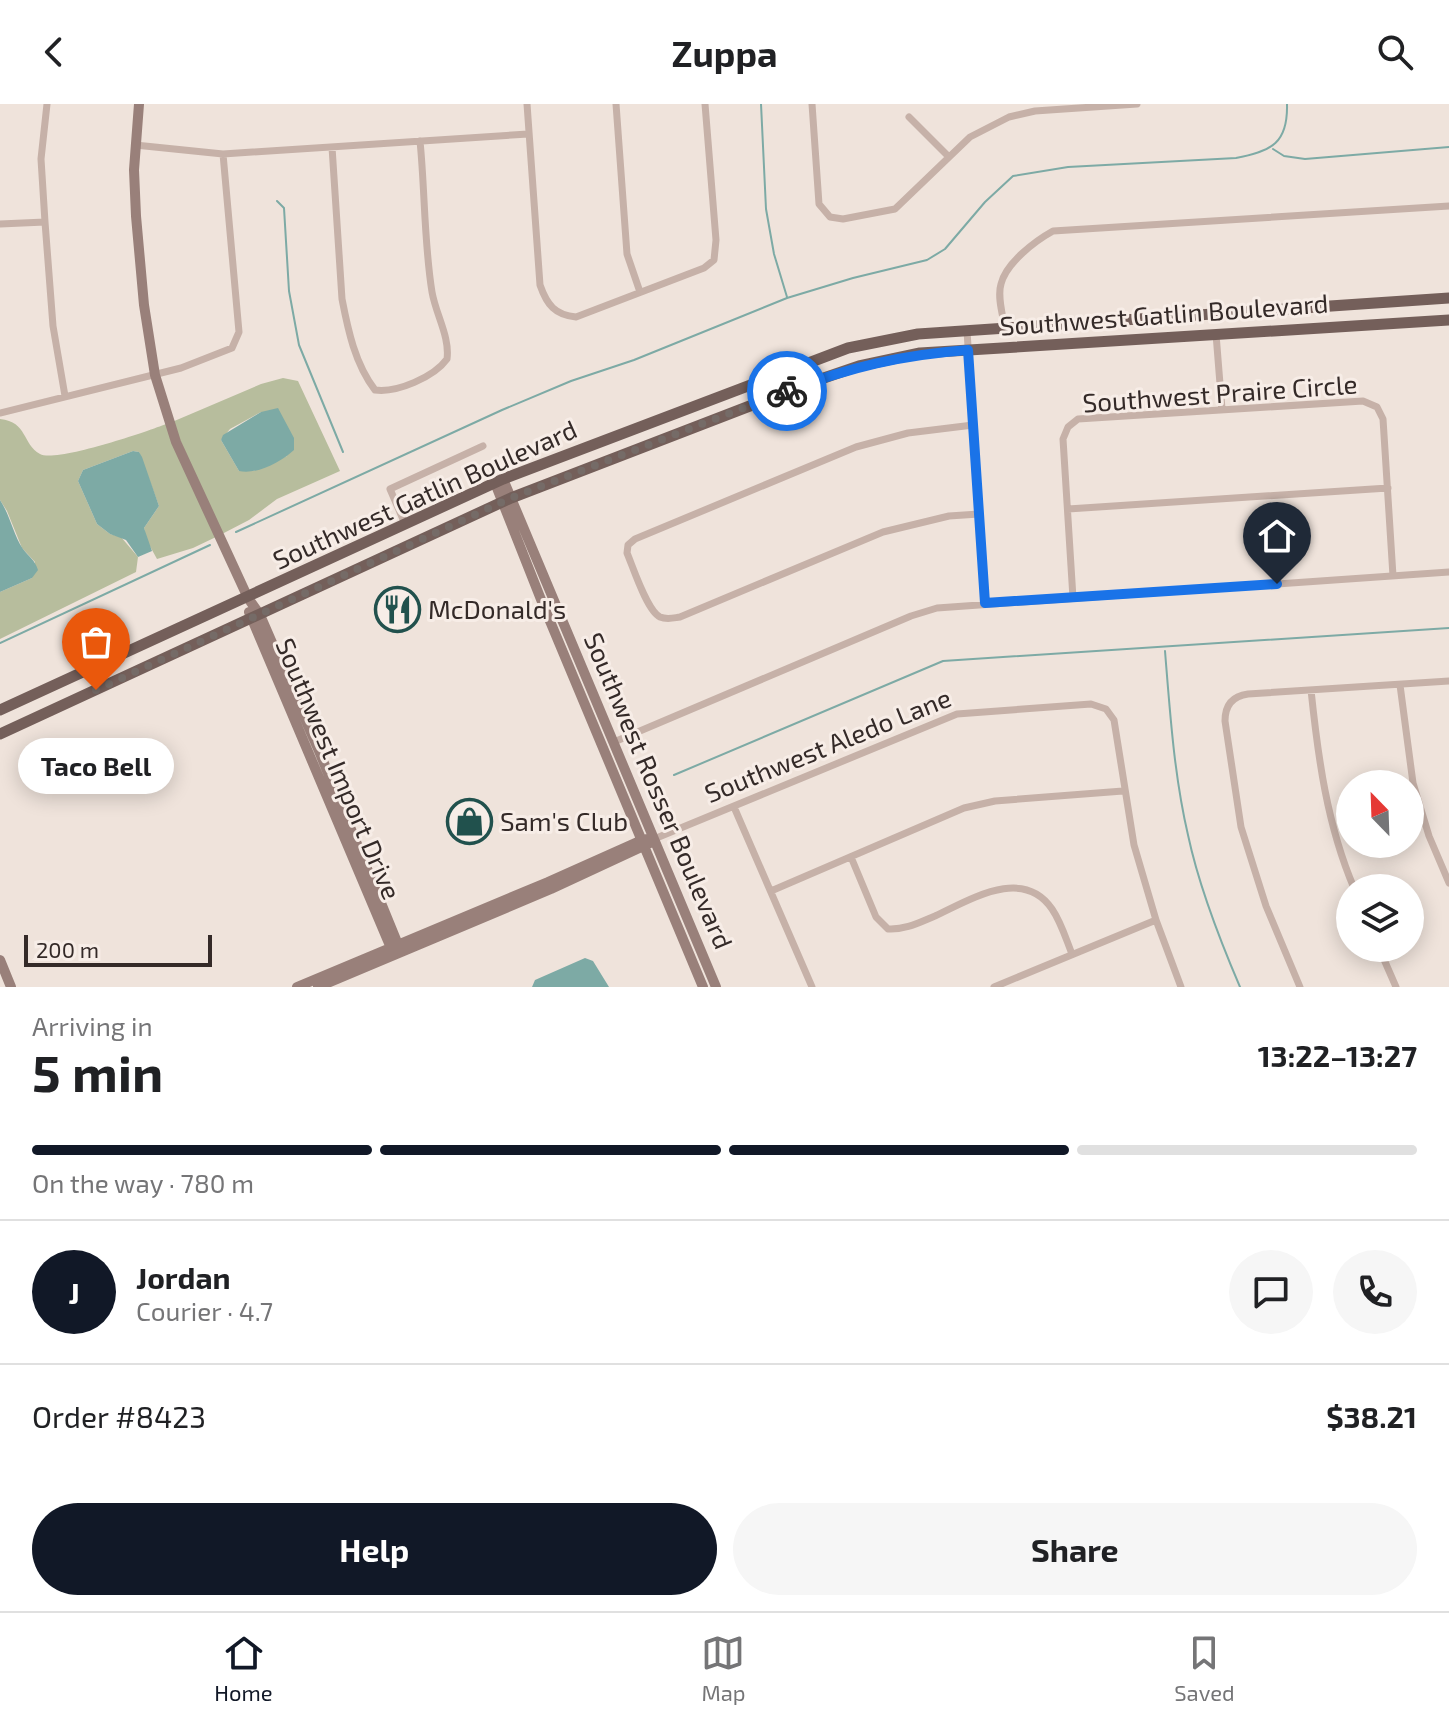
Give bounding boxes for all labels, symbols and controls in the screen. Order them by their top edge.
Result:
icon: back [32,30,76,74]
icon: search [1373,30,1417,74]
text: Zuppa [671,31,778,74]
street label: Southwest Gatlin Boulevard [999,287,1329,340]
courier [747,351,827,431]
street label: Southwest Praire Circle [1081,367,1358,418]
icon: bike [765,369,809,413]
street label: Southwest Gatlin Boulevard [268,413,581,575]
pin [1243,502,1311,584]
icon: home [1255,514,1299,558]
restaurant icon: McDonald's [373,586,421,634]
place label: McDonald's [428,593,566,624]
pin [62,608,130,690]
icon: bag [74,620,118,664]
street label: Southwest Rosser Boulevard [579,628,740,953]
street label: Southwest Import Drive [270,633,408,904]
street label: Southwest Aledo Lane [700,681,955,808]
callout: Taco Bell [18,738,174,794]
text: Taco Bell [41,750,151,781]
north arrow [1336,770,1424,858]
map controls [1336,770,1424,962]
shop icon: Sam's Club [445,798,493,846]
place label: Sam's Club [500,805,628,836]
button: layers [1336,874,1424,962]
scale bar [24,931,212,967]
text: 200 m [36,936,99,962]
text: Arriving in [32,1010,153,1041]
text: 13:22–13:27 [1258,1037,1417,1073]
text: 5 min [32,1040,163,1102]
text: On the way · 780 m [32,1167,254,1198]
button: chat [1229,1250,1313,1334]
button: phone [1333,1250,1417,1334]
text: Jordan [136,1259,231,1295]
text: J [68,1274,80,1310]
text: Courier · 4.7 [136,1295,273,1326]
text: Order #8423 [32,1398,206,1434]
text: $38.21 [1326,1398,1417,1434]
button: Help [32,1503,717,1595]
button: Share [733,1503,1417,1595]
tab: Home [214,1631,273,1705]
tab: Map [701,1631,746,1705]
tab: Saved [1174,1631,1235,1705]

